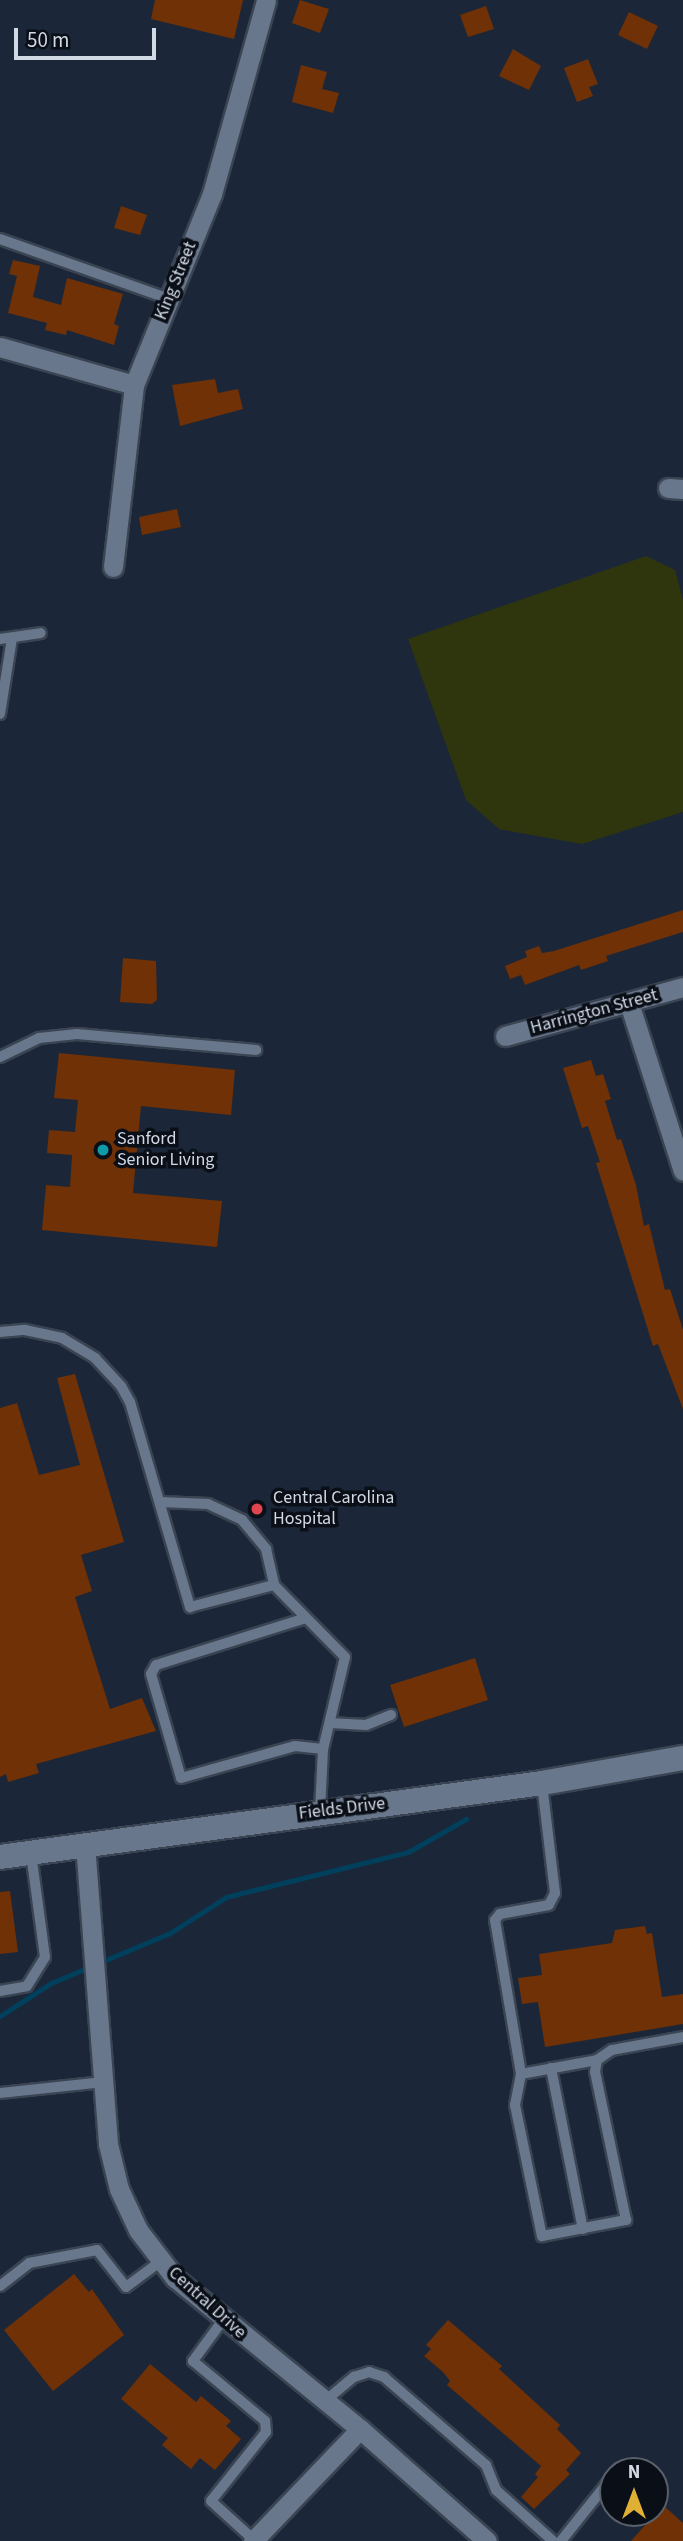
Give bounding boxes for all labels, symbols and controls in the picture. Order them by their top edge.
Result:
scale bar [18,14,159,58]
text: 50 m [27,25,69,55]
street label: King Street [151,239,201,323]
street label: Harrington Street [528,985,660,1039]
place label: Sanford Senior Living [117,1129,214,1172]
marker: Sanford Senior Living [95,1142,111,1158]
place label: Central Carolina Hospital [273,1488,394,1530]
marker: Central Carolina Hospital [247,1499,267,1519]
street label: Fields Drive [298,1793,386,1825]
street label: Central Drive [164,2262,250,2344]
north arrow [599,2457,669,2527]
text: N [628,2459,640,2486]

